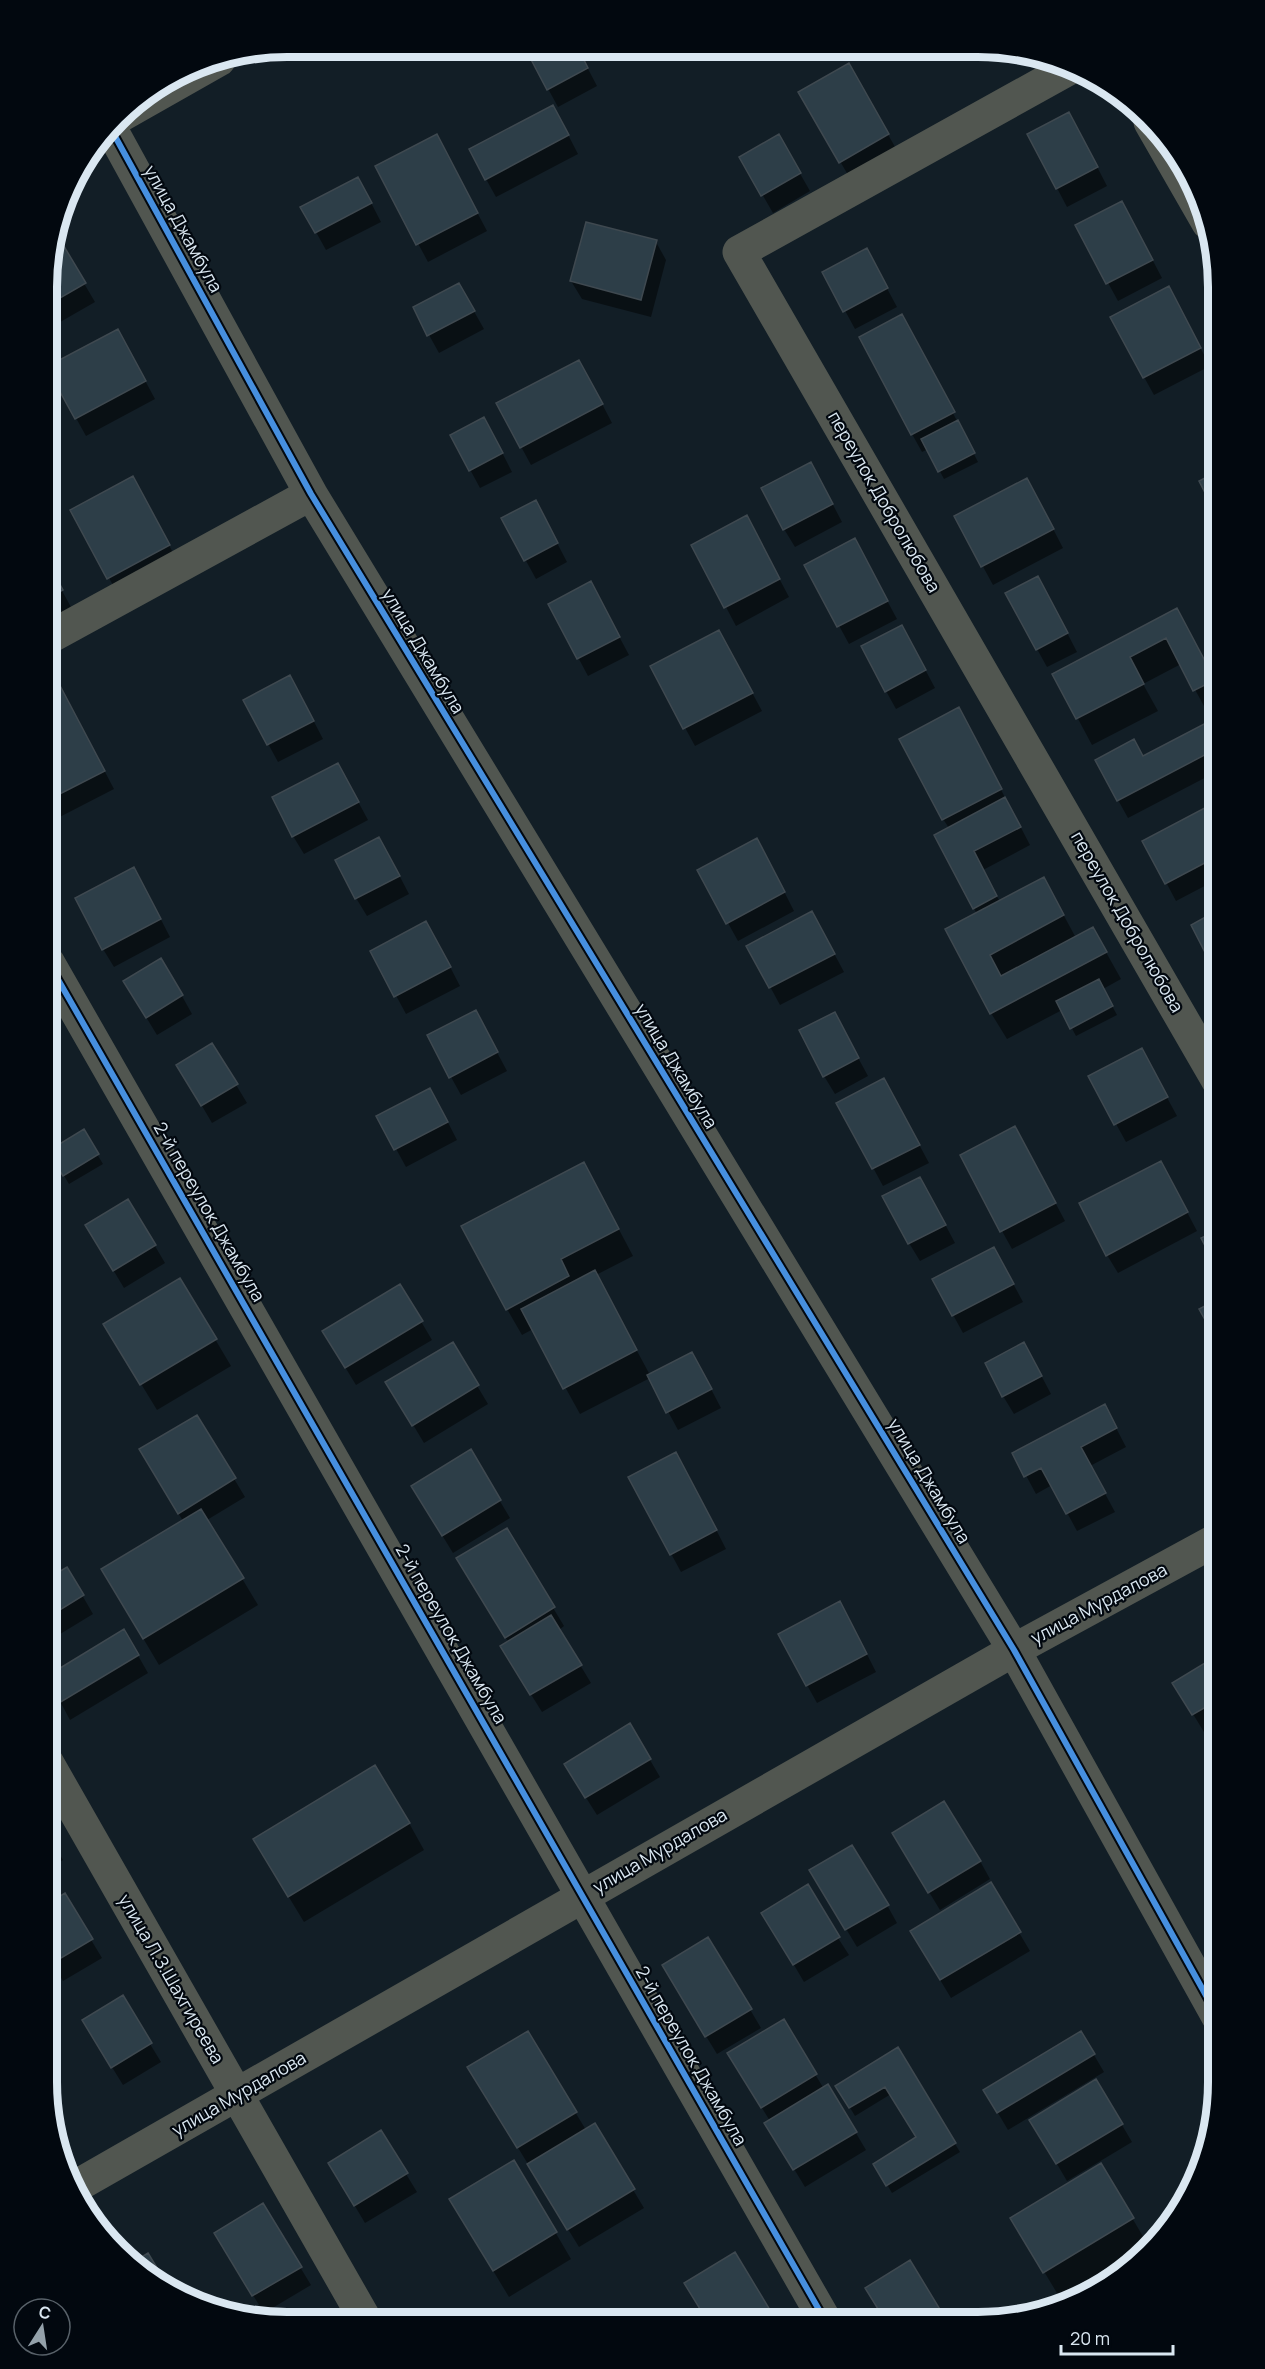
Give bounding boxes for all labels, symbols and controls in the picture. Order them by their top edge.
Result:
street label: улица Джамбула [139,161,229,296]
street label: переулок Добролюбова [823,407,947,596]
street label: улица Джамбула [377,583,471,718]
street label: переулок Добролюбова [1066,827,1190,1016]
street label: улица Джамбула [630,998,724,1133]
street label: 2-й переулок Джамбула [149,1117,271,1306]
street label: улица Джамбула [883,1413,977,1548]
street label: 2-й переулок Джамбула [391,1539,513,1728]
street label: улица Мурдалова [1026,1557,1171,1649]
street label: улица Мурдалова [588,1802,731,1898]
street label: улица Л.З.Шахгиреева [113,1889,230,2068]
street label: 2-й переулок Джамбула [631,1961,753,2150]
street label: улица Мурдалова [167,2045,310,2141]
north arrow [12,2297,72,2357]
text: С [37,2300,53,2324]
scale bar [1061,2318,1174,2356]
text: 20 m [1070,2326,1110,2350]

